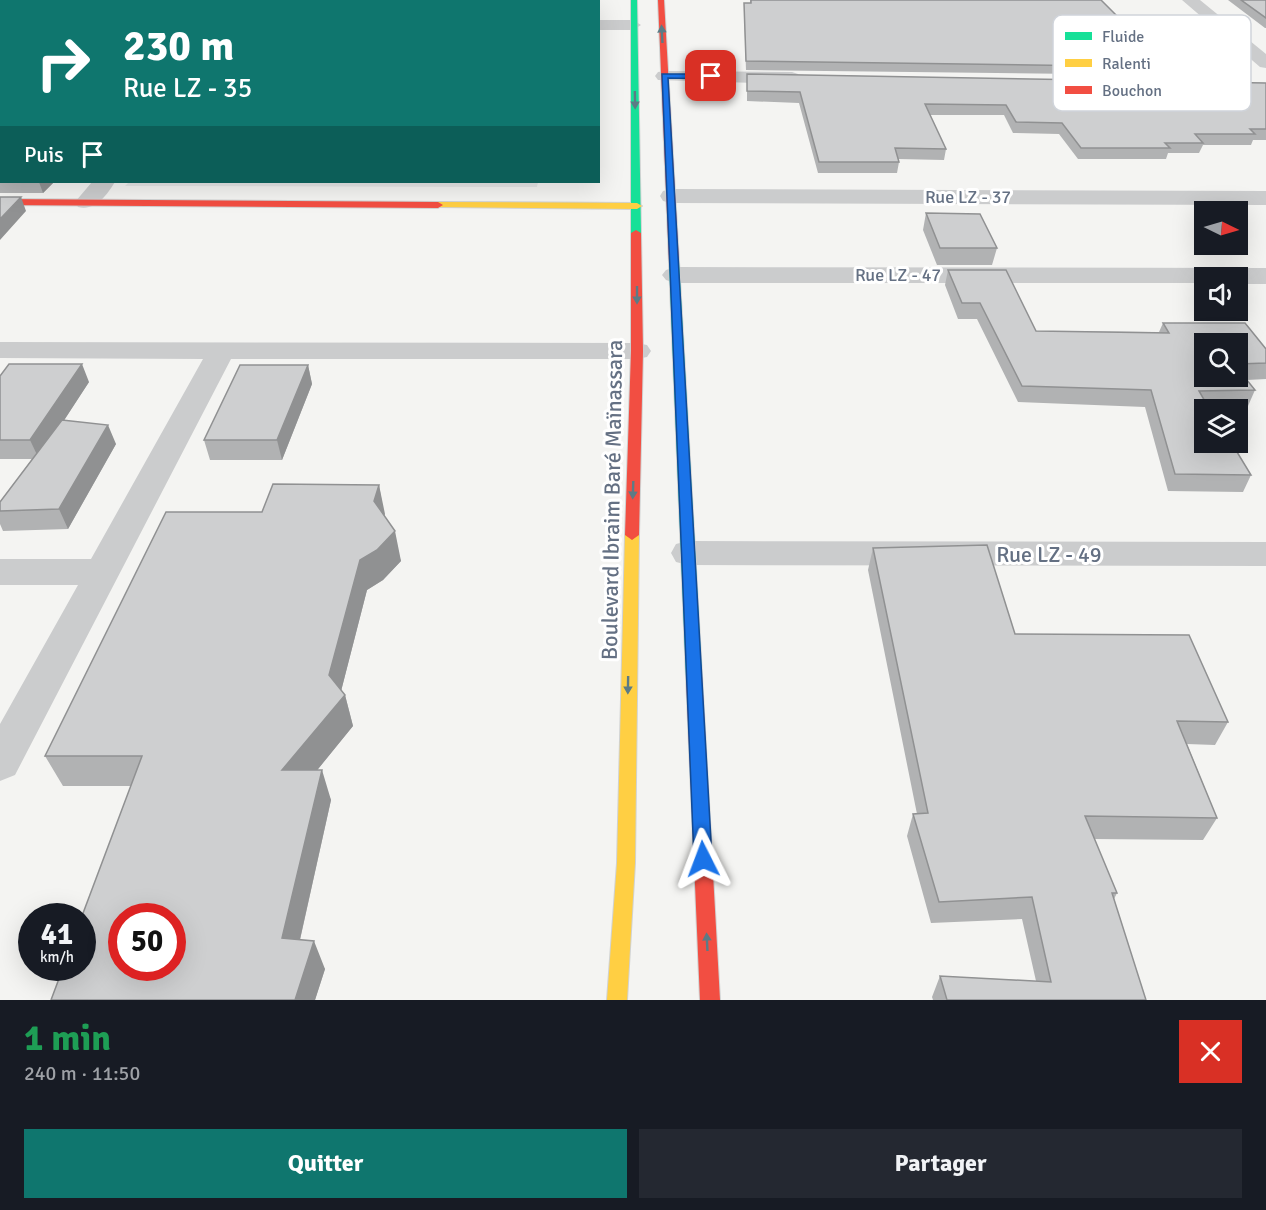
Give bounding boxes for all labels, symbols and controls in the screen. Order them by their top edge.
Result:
legend [1053,15,1251,111]
text: 230 m [123,21,234,72]
icon: right [24,24,102,102]
one-way arrow [658,24,667,43]
text: Fluide [1102,27,1144,47]
pin [685,50,736,101]
text: Ralenti [1102,54,1151,74]
icon: arrive [694,59,727,92]
text: Rue LZ - 35 [123,72,252,105]
text: Bouchon [1102,81,1162,101]
one-way arrow [630,91,640,110]
icon: arrive [76,138,109,171]
text: Puis [24,141,64,168]
street label: Rue LZ - 37 [925,186,1011,208]
north arrow [1194,201,1248,255]
map controls [1194,201,1248,453]
street label: Rue LZ - 47 [855,264,941,286]
button: sound [1194,267,1248,321]
one-way arrow [632,286,642,305]
button: search [1194,333,1248,387]
street label: Boulevard Ibraim Baré Maïnassara [596,340,628,660]
button: layers [1194,399,1248,453]
one-way arrow [628,481,637,500]
street label: Rue LZ - 49 [996,541,1102,568]
one-way arrow [624,676,633,695]
position arrow [671,827,735,891]
speed limit sign: 50 [108,903,186,981]
text: 41 [41,916,73,953]
one-way arrow [703,932,712,951]
text: km/h [40,948,74,966]
text: 1 min [24,1016,111,1061]
button: close [1179,1020,1242,1083]
text: 240 m · 11:50 [24,1061,140,1086]
button: Quitter [24,1129,627,1198]
button: Partager [639,1129,1242,1198]

